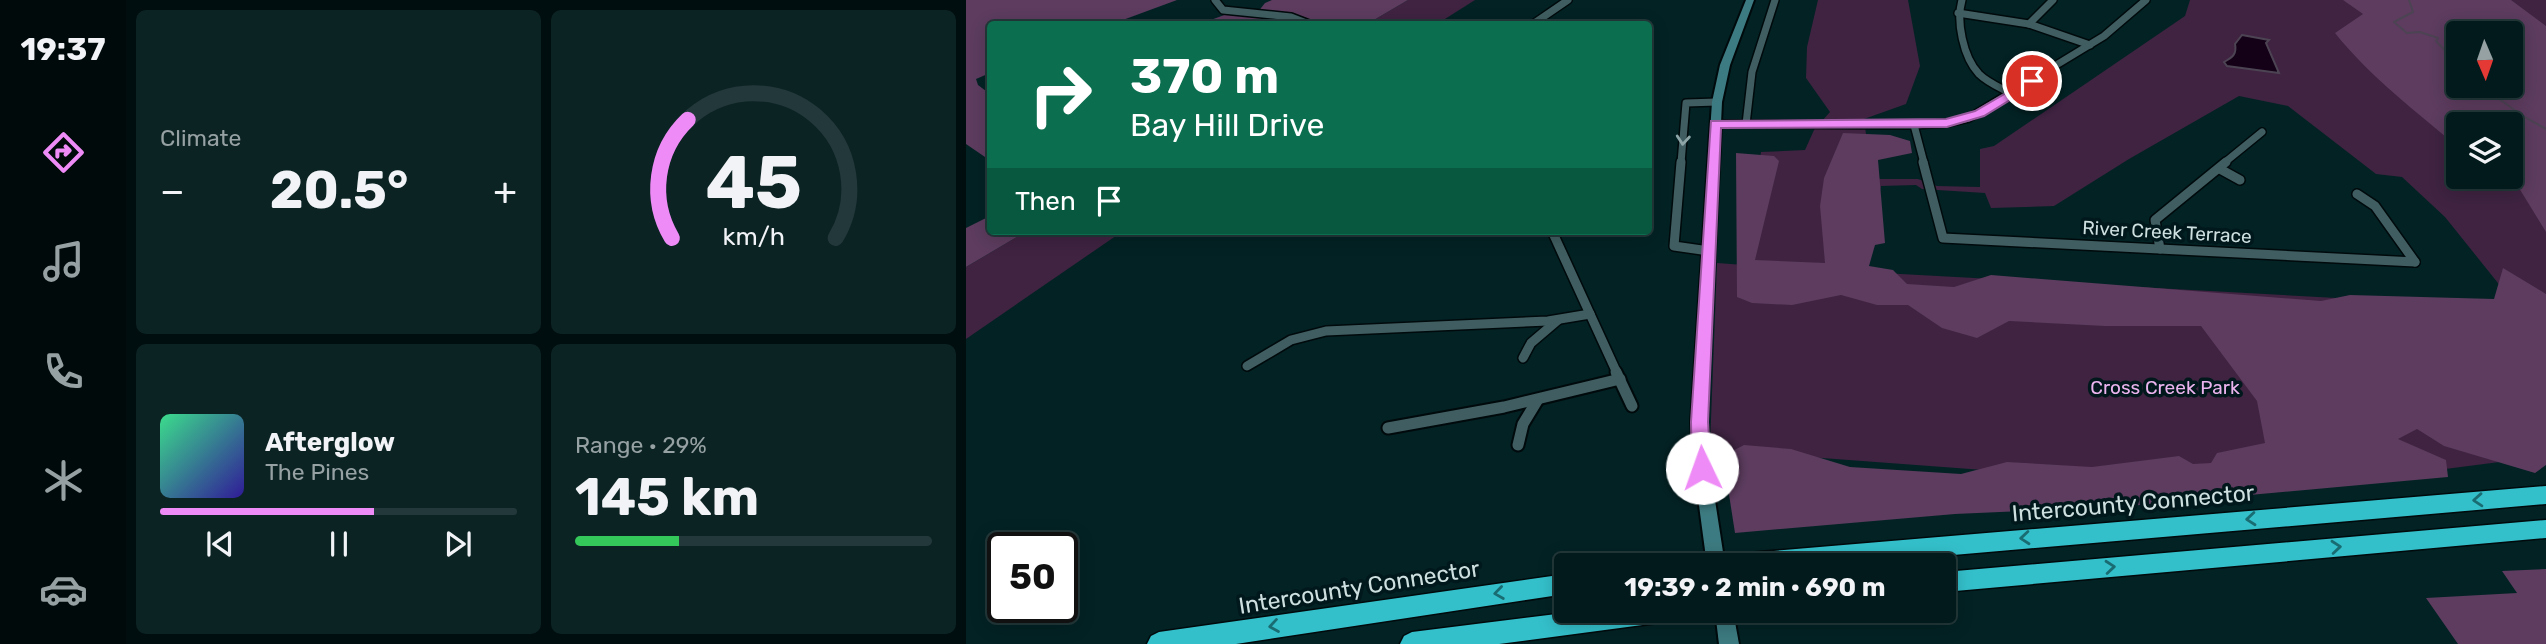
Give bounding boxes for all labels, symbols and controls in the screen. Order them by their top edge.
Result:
north arrow [2446,21,2524,98]
map controls [2446,21,2523,189]
text: 19:37 [20,30,106,68]
text: 370 m [1130,47,1279,105]
icon: right [1015,49,1106,140]
pin [2002,51,2062,111]
icon: arrive [2013,62,2051,100]
text: Bay Hill Drive [1130,106,1324,144]
button: layers [2446,112,2523,189]
text: Climate [160,124,241,152]
icon: directions [39,128,88,177]
one-way arrow [1676,135,1691,146]
text: 45 [705,140,802,226]
text: 20.5° [270,159,408,221]
text: − [160,168,185,214]
text: + [493,168,517,214]
icon: arrive [1090,182,1128,220]
text: Then [1015,186,1076,217]
street label: River Creek Terrace [2082,216,2252,248]
text: km/h [722,222,785,251]
icon: music [39,237,88,286]
icon: phone [39,347,88,396]
park label: Cross Creek Park [2090,376,2240,399]
text: Afterglow [265,427,395,458]
text: Range · 29% [575,431,707,459]
position arrow [1665,431,1739,505]
icon: climate [39,456,88,505]
text: The Pines [265,458,369,486]
text: 145 km [575,466,759,528]
street label: Intercounty Connector [2010,478,2256,528]
one-way arrow [2472,493,2483,508]
one-way arrow [2245,511,2256,526]
icon: previous [201,525,239,563]
icon: pause [320,525,358,563]
icon: next [439,525,477,563]
one-way arrow [2019,530,2030,545]
speed limit sign: 50 [987,532,1078,623]
one-way arrow [2331,540,2342,555]
street label: Intercounty Connector [1237,554,1482,620]
one-way arrow [2105,560,2116,575]
icon: car [39,565,88,614]
text: 19:39 · 2 min · 690 m [1624,572,1886,603]
one-way arrow [1493,585,1504,600]
one-way arrow [1268,618,1279,633]

